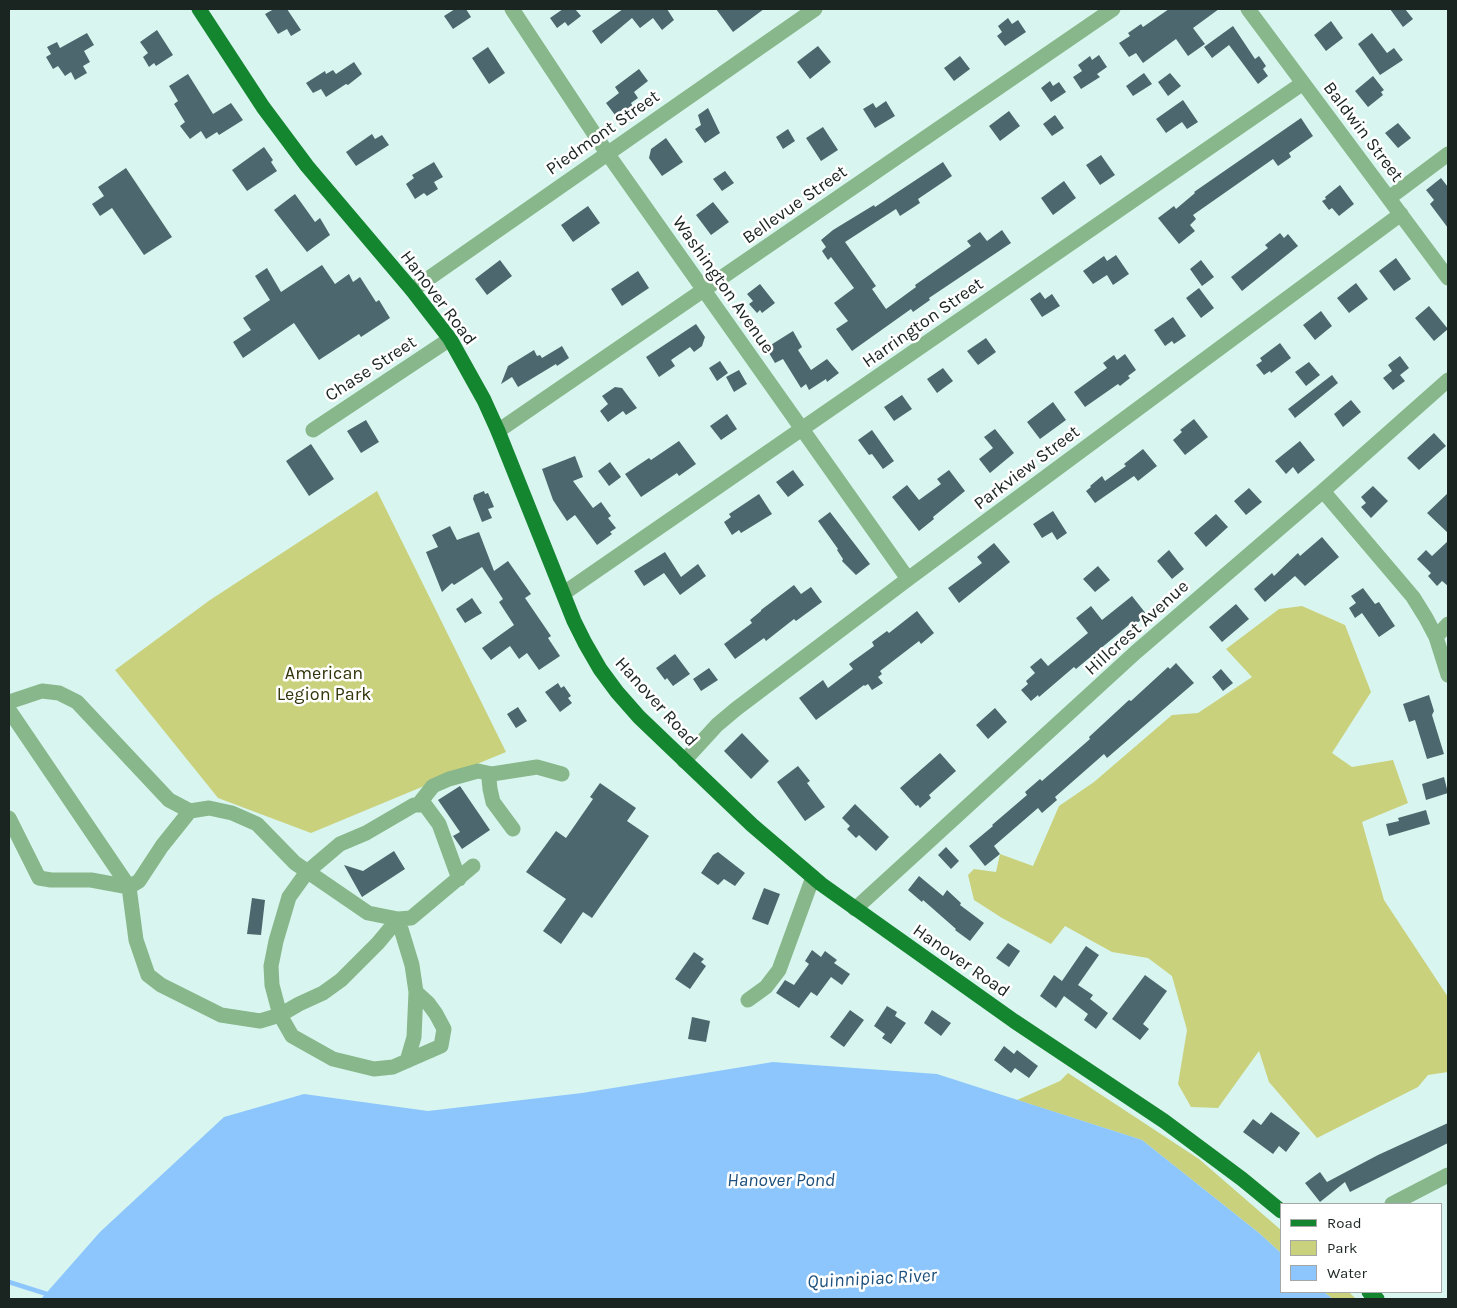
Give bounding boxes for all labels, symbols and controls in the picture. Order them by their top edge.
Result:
street label: Baldwin Street [1318,78,1408,186]
street label: Piedmont Street [542,86,664,180]
street label: Bellevue Street [739,161,851,249]
street label: Washington Avenue [667,212,779,358]
street label: Hanover Road [395,246,481,350]
street label: Harrington Street [858,273,988,373]
street label: Chase Street [321,332,421,406]
street label: Parkview Street [970,421,1084,515]
street label: Hillcrest Avenue [1081,576,1193,680]
street label: Hanover Road [610,653,702,751]
park label: American Legion Park [277,663,371,706]
street label: Hanover Road [908,920,1014,1002]
water label: Hanover Pond [727,1170,835,1192]
legend [1280,1203,1442,1293]
text: Road [1327,1214,1362,1232]
text: Park [1327,1239,1357,1257]
water label: Quinnipiac River [807,1264,937,1294]
text: Water [1327,1264,1367,1282]

